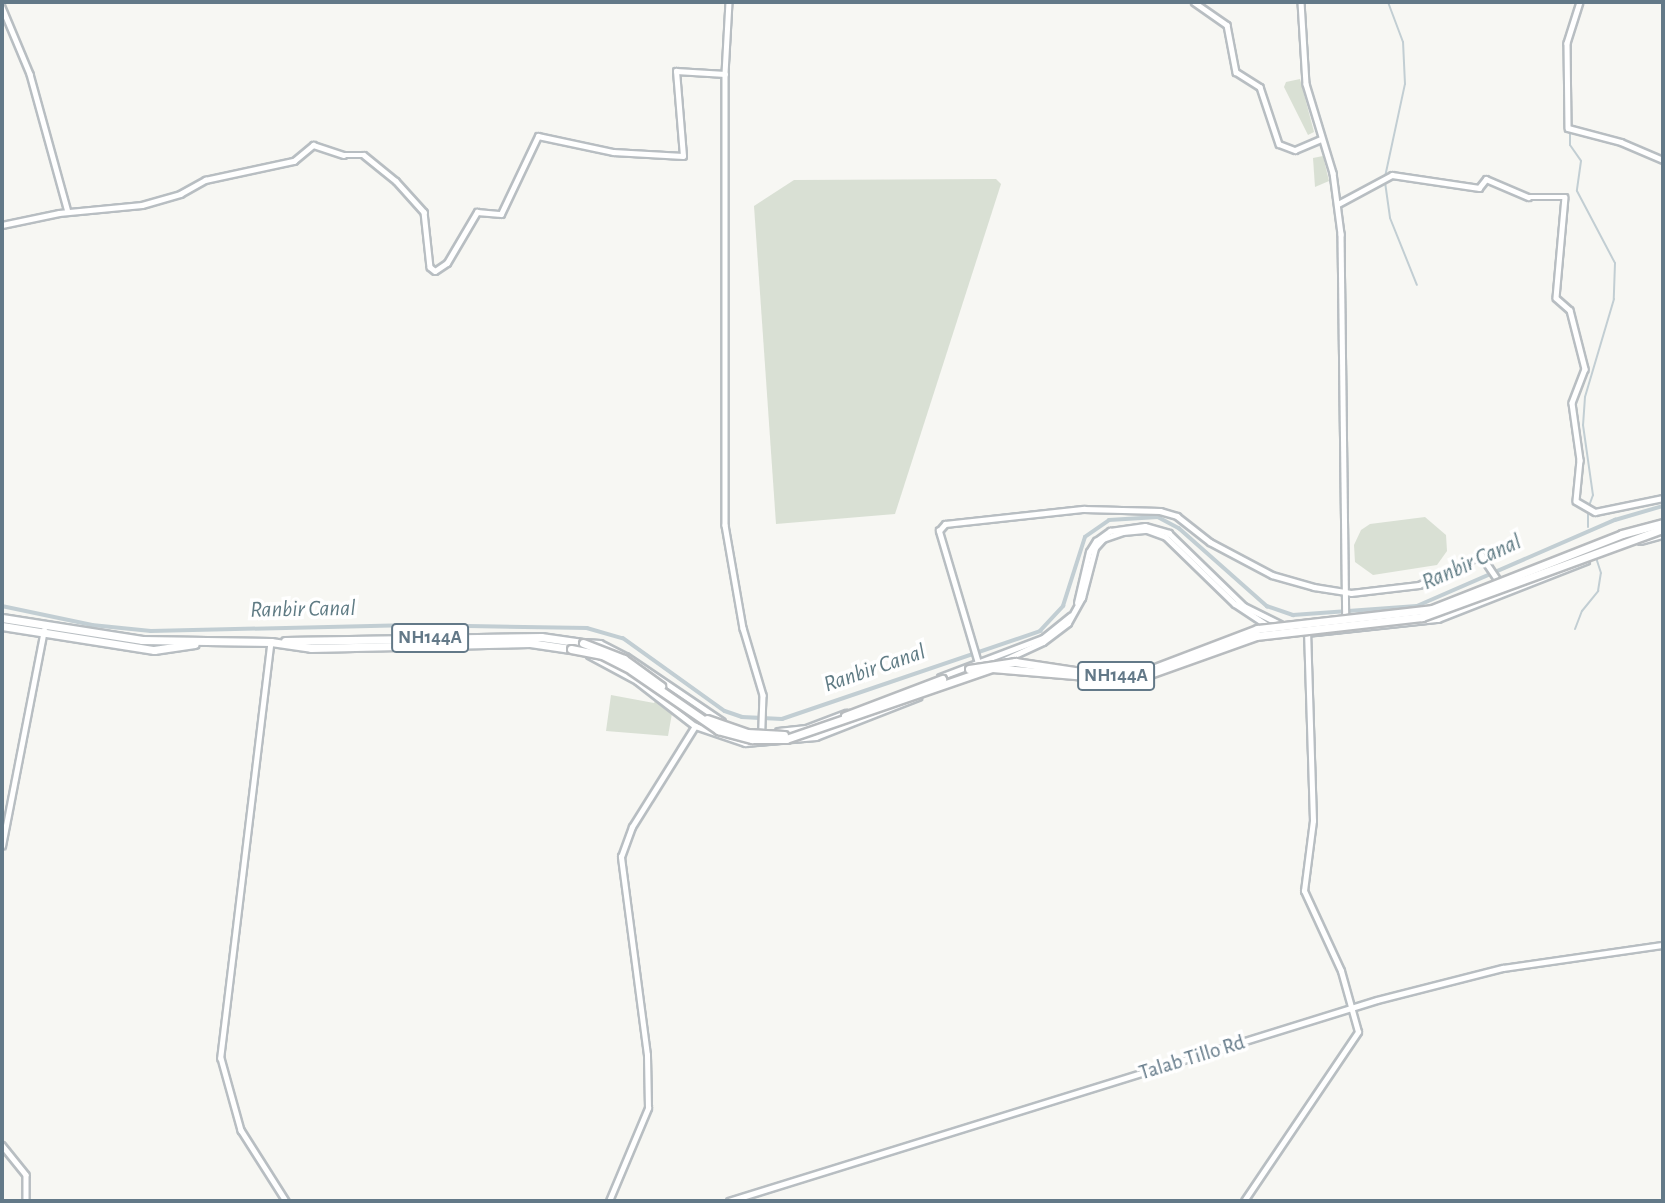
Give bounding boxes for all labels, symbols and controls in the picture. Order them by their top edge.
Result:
water label: Ranbir Canal [1418,529,1526,597]
water label: Ranbir Canal [250,595,356,625]
road number: NH144A [390,622,470,653]
water label: Ranbir Canal [820,639,930,699]
road number: NH144A [1076,660,1156,692]
street label: Talab Tillo Rd [1136,1030,1248,1086]

